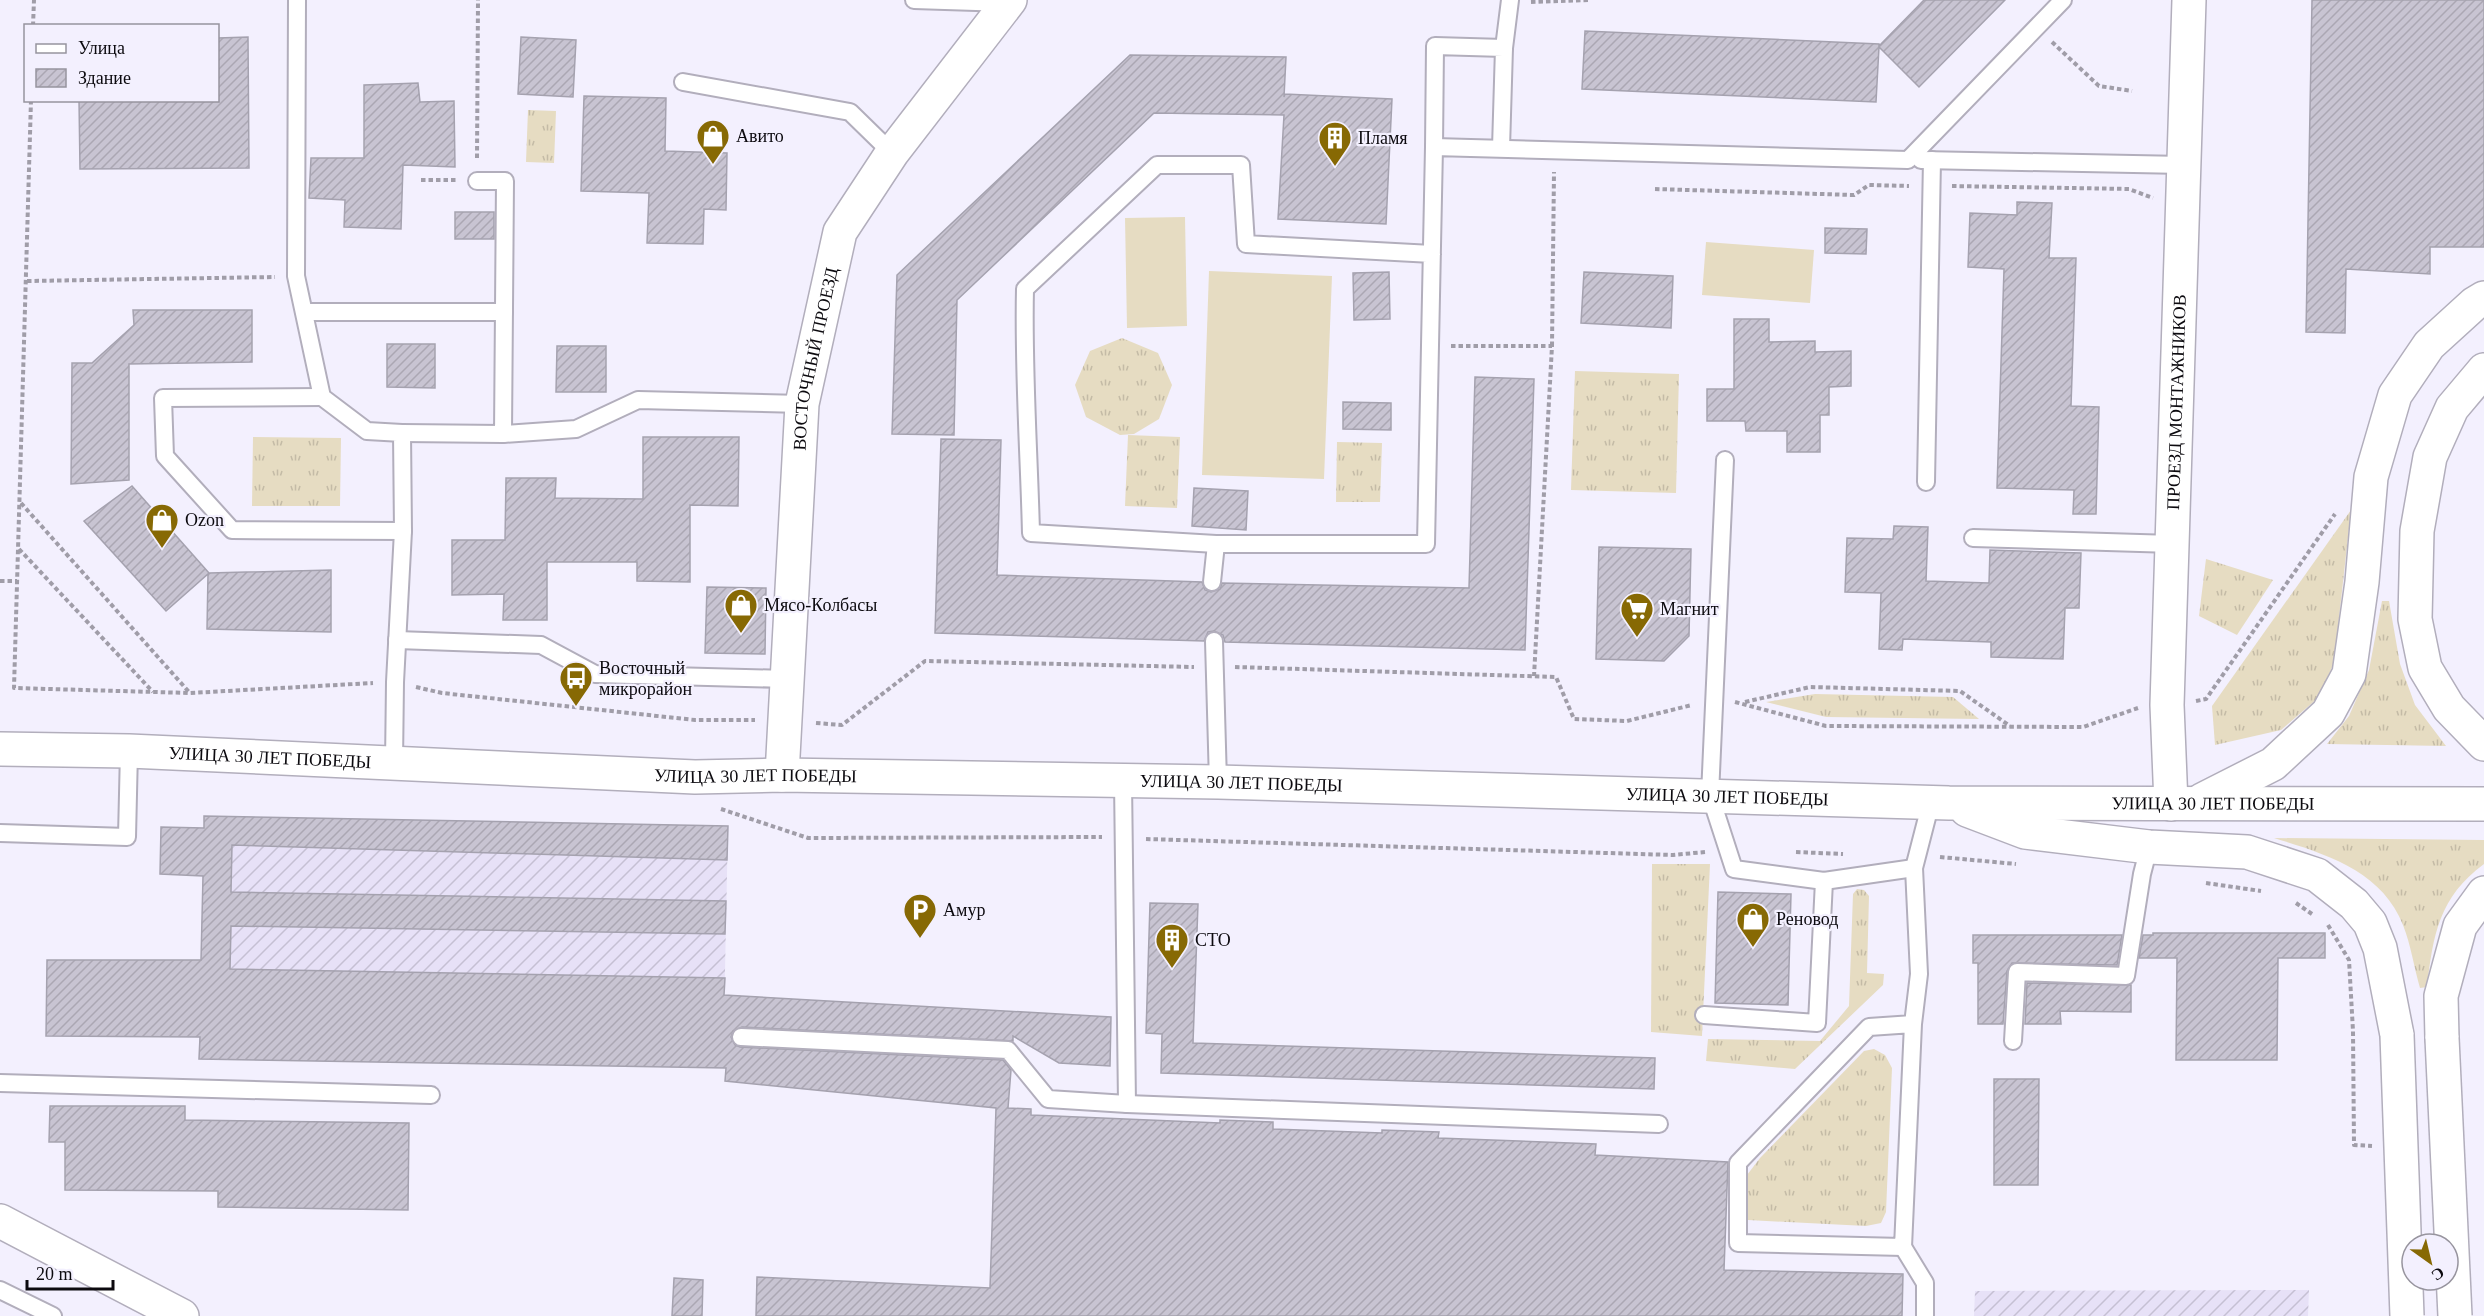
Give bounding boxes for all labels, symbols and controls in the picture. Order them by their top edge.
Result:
legend [24,24,219,102]
text: Улица [78,38,125,58]
text: Здание [78,68,131,88]
shop icon: Авито [695,118,731,165]
building icon: Пламя [1317,120,1353,167]
place label: Авито [736,126,784,146]
place label: Пламя [1358,128,1408,148]
street label: ВОСТОЧНЫЙ ПРОЕЗД [790,266,842,451]
street label: ПРОЕЗД МОНТАЖНИКОВ [2163,294,2190,510]
shop icon: Ozon [144,502,180,549]
place label: Ozon [185,510,224,530]
shop icon: Мясо-Колбасы [723,587,759,634]
supermarket icon: Магнит [1619,591,1655,638]
place label: Мясо-Колбасы [764,595,877,615]
place label: Магнит [1660,599,1719,619]
place label: Восточный микрорайон [599,658,692,699]
bus stop icon: Восточный микрорайон [558,660,594,707]
street label: УЛИЦА 30 ЛЕТ ПОБЕДЫ [168,743,372,772]
street label: УЛИЦА 30 ЛЕТ ПОБЕДЫ [653,765,857,787]
street label: УЛИЦА 30 ЛЕТ ПОБЕДЫ [1140,771,1343,796]
street label: УЛИЦА 30 ЛЕТ ПОБЕДЫ [1625,784,1829,810]
street label: УЛИЦА 30 ЛЕТ ПОБЕДЫ [2111,793,2315,814]
parking icon: Амур [902,892,938,939]
place label: Амур [943,900,985,920]
shop icon: Реновод [1735,901,1771,948]
place label: Реновод [1776,909,1838,929]
building icon: СТО [1154,922,1190,969]
place label: СТО [1195,930,1231,950]
north arrow [2400,1232,2460,1292]
scale bar [27,1253,112,1291]
text: 20 m [36,1264,73,1284]
text: С [2429,1264,2448,1284]

